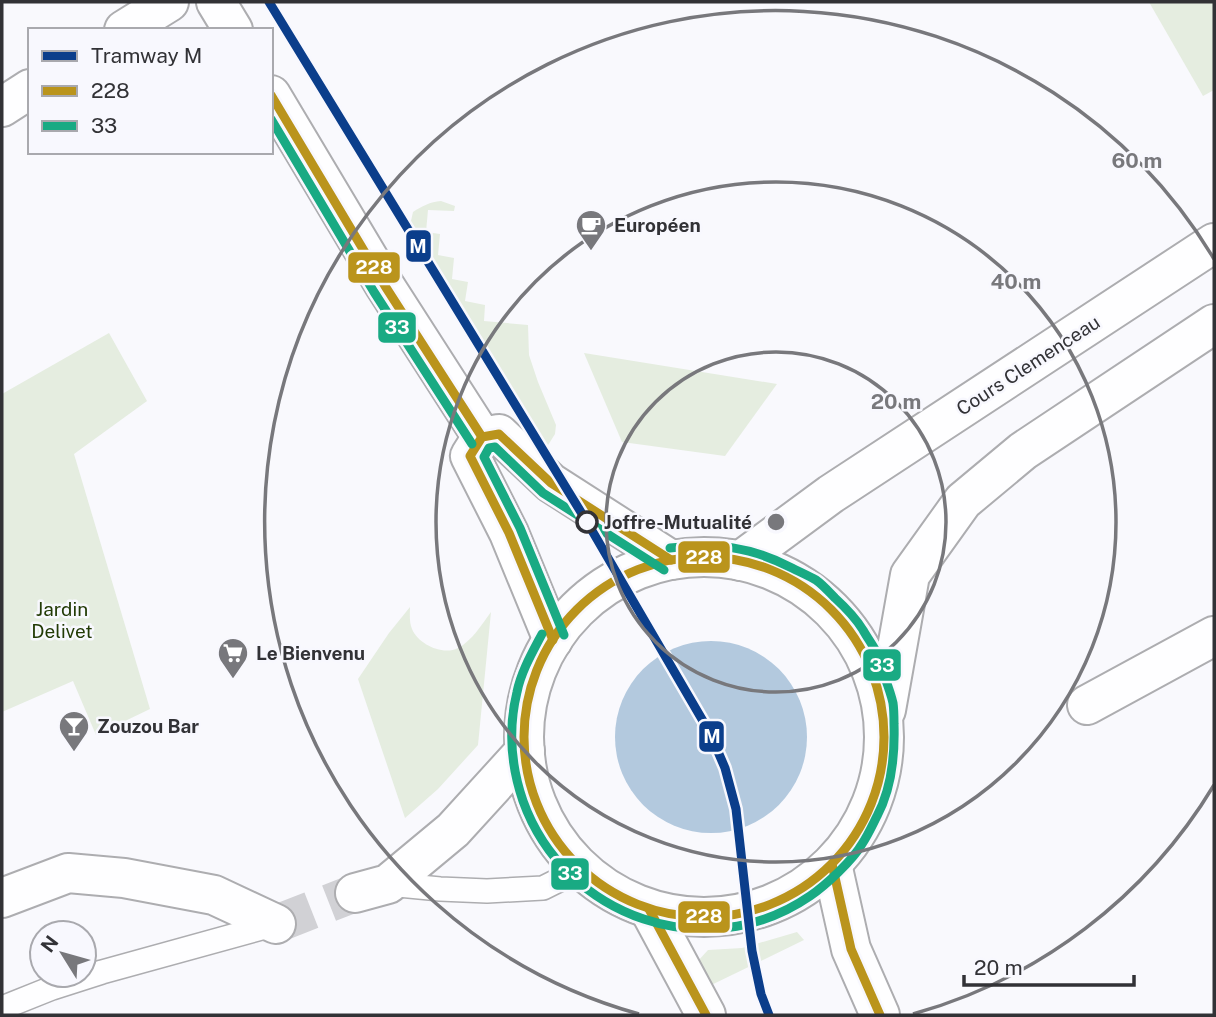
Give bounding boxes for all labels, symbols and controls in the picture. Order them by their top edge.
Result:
legend [28,28,273,154]
text: Tramway M [91,43,202,68]
text: 228 [91,78,130,103]
text: 33 [91,113,117,138]
text: 60 m [1112,148,1162,173]
cafe icon: Européen [574,208,608,252]
place label: Européen [614,214,701,236]
line badge: M [405,229,432,263]
text: M [409,235,427,257]
line badge: 228 [347,251,401,284]
text: 228 [356,256,392,278]
text: 40 m [991,269,1041,294]
line badge: 33 [377,311,417,344]
street label: Cours Clemenceau [952,311,1104,419]
text: 33 [384,316,410,338]
text: 20 m [871,389,921,414]
centre of rings [764,510,788,534]
marker: Joffre-Mutualité [576,511,598,533]
place label: Joffre-Mutualité [604,511,752,533]
line badge: 228 [677,540,731,574]
text: 228 [686,546,722,568]
park label: Jardin Delivet [31,598,93,642]
supermarket icon: Le Bienvenu [216,636,250,680]
place label: Le Bienvenu [256,642,365,664]
line badge: 33 [862,648,902,682]
text: 33 [869,654,895,676]
bar icon: Zouzou Bar [57,709,91,753]
place label: Zouzou Bar [97,715,199,737]
line badge: M [698,720,725,753]
text: M [703,725,721,747]
line badge: 33 [550,857,590,891]
text: 33 [557,862,583,884]
line badge: 228 [677,900,731,934]
text: 228 [686,905,722,927]
north arrow [28,919,98,989]
text: N [36,931,63,956]
scale bar [964,944,1134,988]
text: 20 m [974,955,1023,980]

